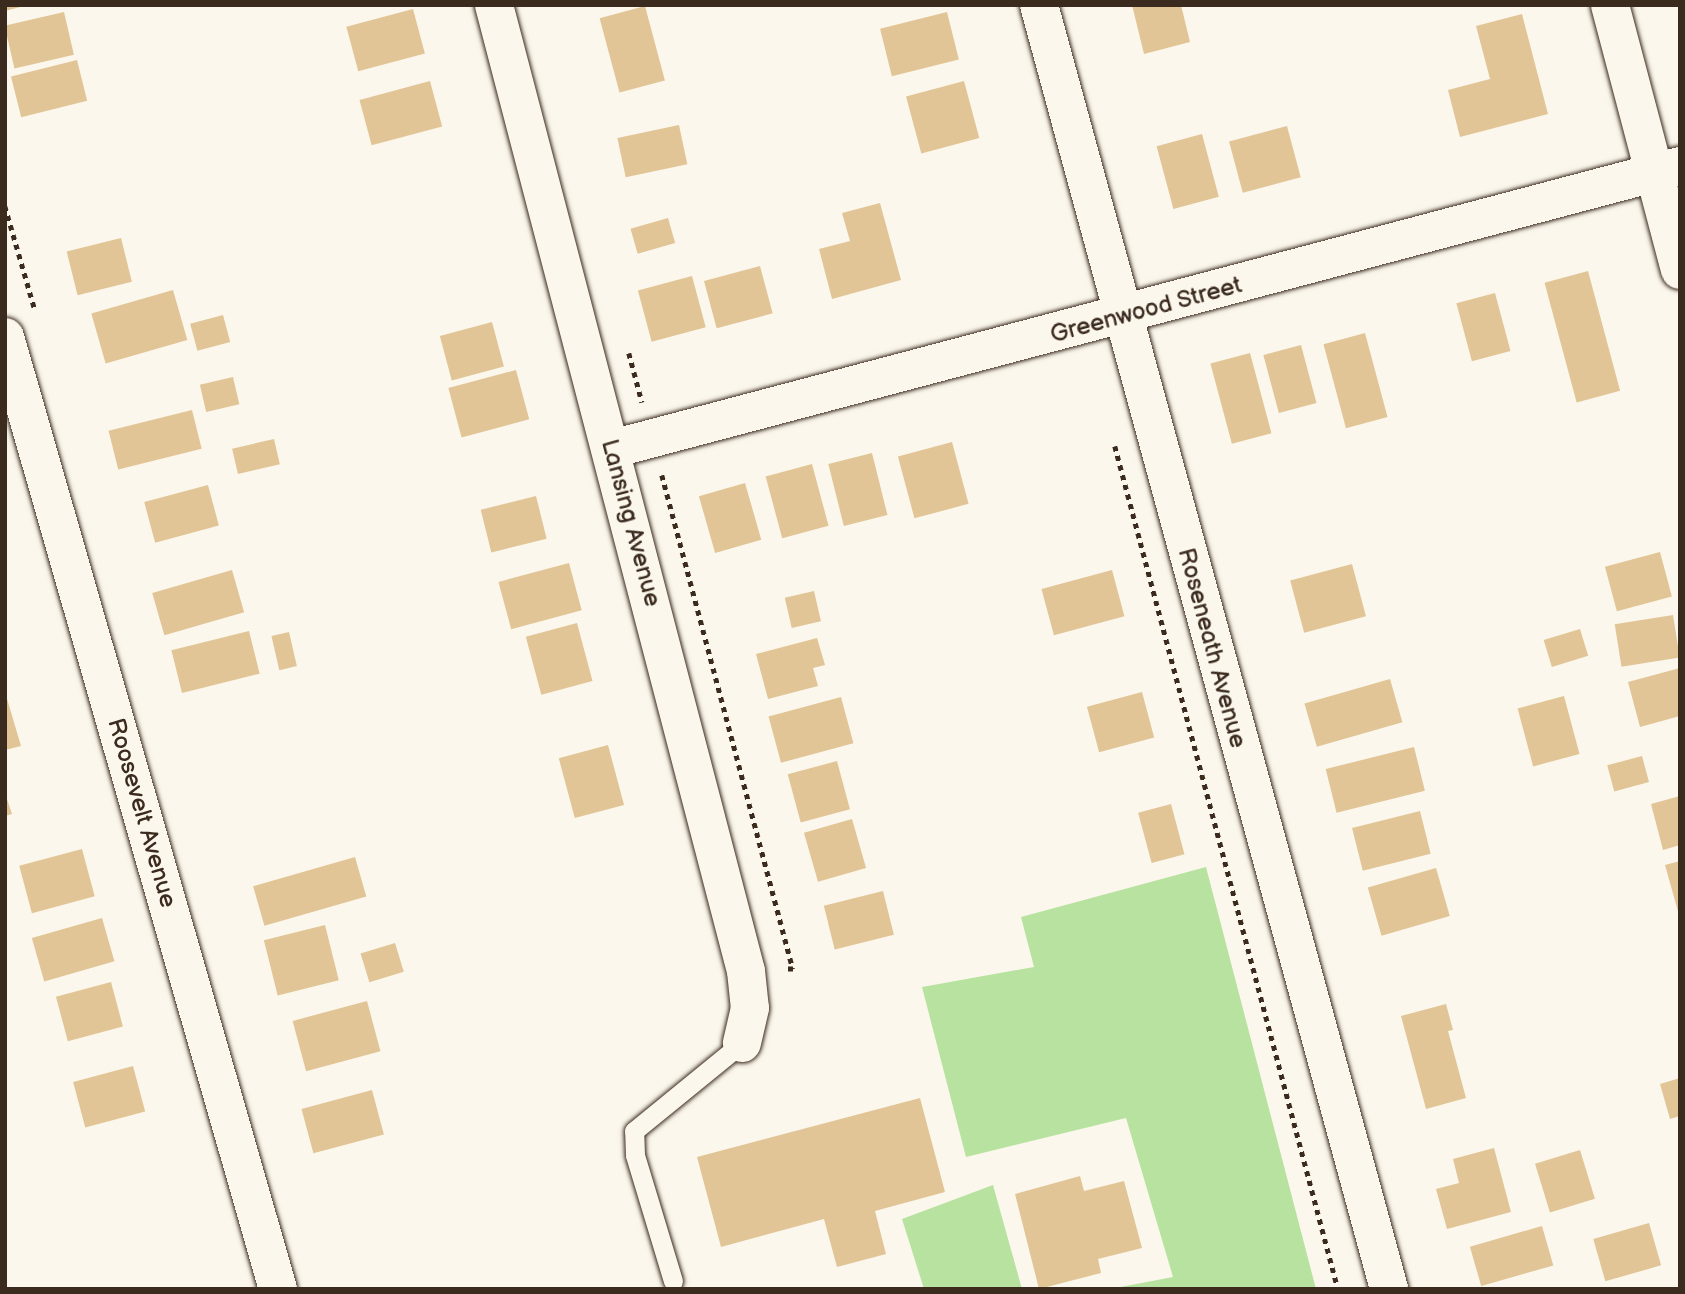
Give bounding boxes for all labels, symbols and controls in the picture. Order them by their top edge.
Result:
street label: Greenwood Street [1047,271,1245,349]
street label: Lansing Avenue [595,436,667,610]
street label: Roseneath Avenue [1171,545,1253,751]
street label: Roosevelt Avenue [101,715,183,911]

